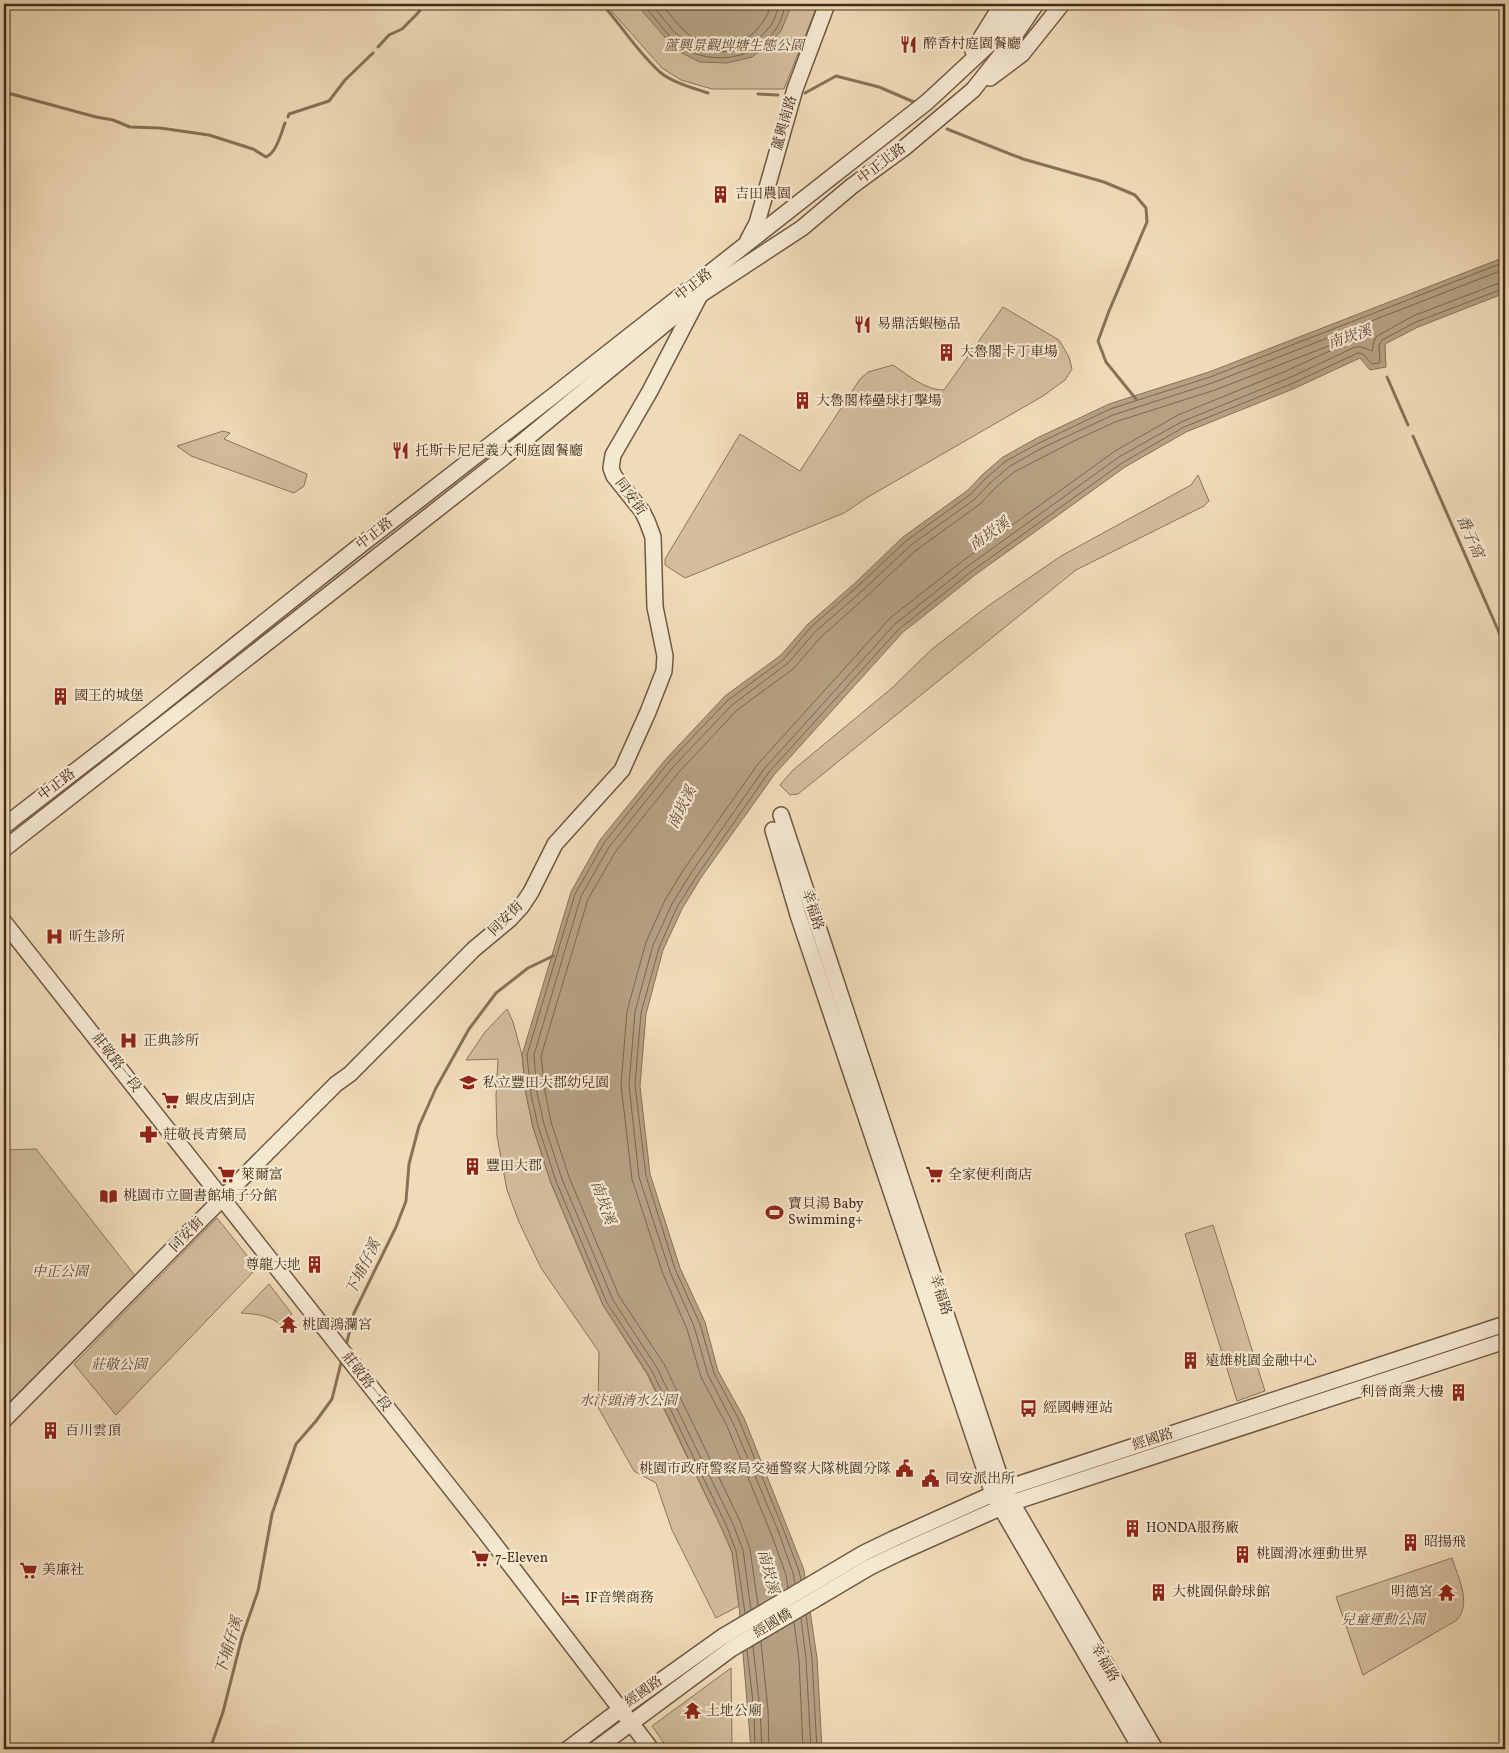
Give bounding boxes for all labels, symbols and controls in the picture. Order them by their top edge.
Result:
restaurant icon: 醉香村庭園餐廳 [899,34,919,54]
place label: 醉香村庭園餐廳 [923,35,1021,54]
park label: 蘆興景觀埤塘生態公園 [664,37,806,56]
street label: 蘆興南路 [768,93,802,153]
street label: 中正北路 [854,140,910,188]
building icon: 吉田農園 [711,184,731,204]
place label: 吉田農園 [735,185,791,204]
street label: 中正路 [672,265,716,305]
restaurant icon: 易鼎活蝦極品 [853,314,873,334]
place label: 易鼎活蝦極品 [877,315,961,334]
water label: 南崁溪 [1325,320,1377,355]
building icon: 大魯閣卡丁車場 [936,342,956,362]
place label: 大魯閣卡丁車場 [960,343,1058,362]
building icon: 大魯閣棒壘球打擊場 [792,391,812,411]
place label: 大魯閣棒壘球打擊場 [816,392,942,411]
restaurant icon: 托斯卡尼尼義大利庭園餐廳 [391,441,411,461]
place label: 托斯卡尼尼義大利庭園餐廳 [415,442,583,461]
street label: 同安街 [610,474,650,520]
water label: 南崁溪 [966,512,1016,557]
water label: 番子窩 [1450,512,1489,565]
street label: 中正路 [353,514,397,554]
building icon: 國王的城堡 [50,686,70,706]
place label: 國王的城堡 [74,687,144,706]
street label: 中正路 [35,765,79,805]
water label: 南崁溪 [664,781,703,833]
street label: 幸福路 [796,887,828,933]
street label: 同安街 [484,897,528,941]
hospital icon: 昕生診所 [45,927,65,947]
place label: 昕生診所 [69,928,125,947]
street label: 莊敬路一段 [87,1030,145,1096]
hospital icon: 正典診所 [119,1031,139,1051]
place label: 正典診所 [143,1032,199,1051]
school or university icon: 私立豐田大郡幼兒園 [459,1073,479,1093]
place label: 私立豐田大郡幼兒園 [483,1074,609,1093]
supermarket icon: 蝦皮店到店 [161,1090,181,1110]
place label: 蝦皮店到店 [185,1091,255,1110]
pharmacy icon: 莊敬長青藥局 [139,1125,159,1145]
place label: 莊敬長青藥局 [163,1126,247,1145]
building icon: 豐田大郡 [462,1156,482,1176]
place label: 豐田大郡 [486,1157,542,1176]
supermarket icon: 萊爾富 [217,1165,237,1185]
supermarket icon: 全家便利商店 [924,1165,944,1185]
place label: 萊爾富 [241,1166,283,1185]
place label: 全家便利商店 [948,1166,1032,1185]
water label: 南崁溪 [585,1178,620,1230]
library icon: 桃園市立圖書館埔子分館 [99,1186,119,1206]
place label: 桃園市立圖書館埔子分館 [123,1187,277,1206]
place label: 寶貝湯 Baby Swimming+ [788,1195,864,1230]
sports icon: 寶貝湯 Baby Swimming+ [764,1202,784,1222]
street label: 同安街 [166,1213,208,1257]
water label: 下埔仔溪 [341,1235,387,1300]
building icon: 尊龍大地 [305,1255,325,1275]
place label: 尊龍大地 [245,1256,301,1275]
park label: 中正公園 [32,1263,90,1282]
street label: 幸福路 [924,1272,956,1318]
temple icon: 桃園鴻瀾宮 [278,1315,298,1335]
place label: 桃園鴻瀾宮 [302,1316,372,1335]
street label: 莊敬路一段 [337,1349,395,1415]
building icon: 遠雄桃園金融中心 [1181,1351,1201,1371]
place label: 遠雄桃園金融中心 [1205,1352,1317,1371]
park label: 莊敬公園 [91,1356,149,1375]
building icon: 利晉商業大樓 [1448,1382,1468,1402]
place label: 利晉商業大樓 [1360,1383,1444,1402]
park label: 水汴頭清水公園 [579,1392,679,1411]
bus stop icon: 經國轉運站 [1019,1398,1039,1418]
place label: 經國轉運站 [1043,1399,1113,1418]
building icon: 百川雲頂 [41,1421,61,1441]
place label: 百川雲頂 [65,1422,121,1441]
street label: 經國路 [1130,1424,1176,1456]
public building icon: 桃園市政府警察局交通警察大隊桃園分隊 [895,1459,915,1479]
place label: 桃園市政府警察局交通警察大隊桃園分隊 [639,1460,891,1479]
public building icon: 同安派出所 [921,1469,941,1489]
place label: 同安派出所 [945,1470,1015,1489]
building icon: HONDA服務廠 [1122,1518,1142,1538]
place label: HONDA服務廠 [1146,1519,1239,1538]
building icon: 昭揚飛 [1400,1532,1420,1552]
place label: 昭揚飛 [1424,1533,1466,1552]
building icon: 桃園滑冰運動世界 [1232,1544,1252,1564]
place label: 桃園滑冰運動世界 [1256,1545,1368,1564]
supermarket icon: 7-Eleven [471,1548,491,1568]
water label: 南崁溪 [751,1548,783,1598]
place label: 7-Eleven [495,1549,548,1568]
supermarket icon: 美廉社 [18,1560,38,1580]
place label: 美廉社 [42,1561,84,1580]
building icon: 大桃園保齡球館 [1148,1582,1168,1602]
temple icon: 明德宮 [1437,1582,1457,1602]
place label: 大桃園保齡球館 [1172,1583,1270,1602]
place label: 明德宮 [1391,1583,1433,1602]
hotel icon: IF音樂商務 [561,1588,581,1608]
place label: IF音樂商務 [585,1589,654,1608]
street label: 經國橋 [750,1605,796,1643]
park label: 兒童運動公園 [1341,1611,1427,1630]
water label: 下埔仔溪 [211,1612,249,1678]
street label: 幸福路 [1085,1640,1123,1686]
street label: 經國路 [621,1672,667,1712]
temple icon: 土地公廟 [682,1701,702,1721]
place label: 土地公廟 [706,1702,762,1721]

